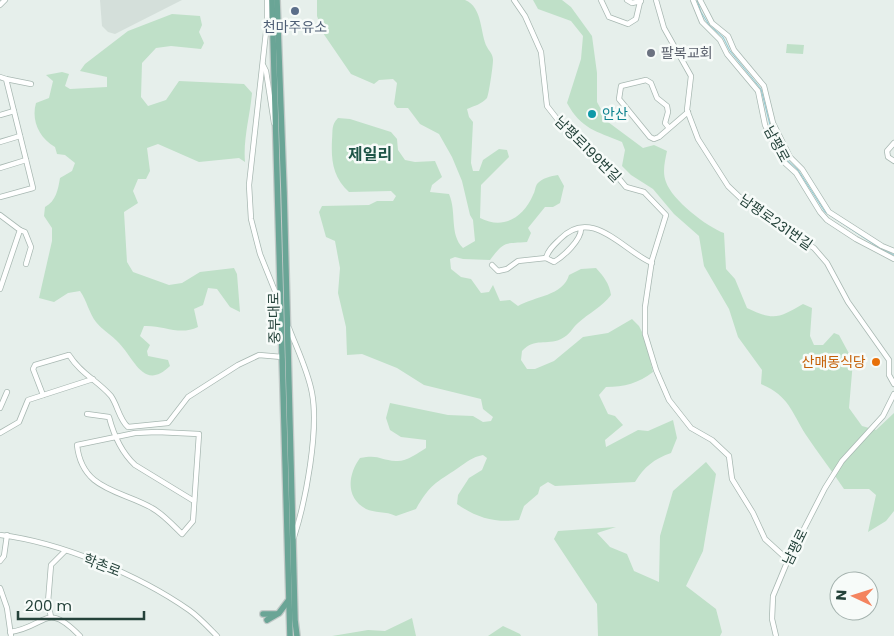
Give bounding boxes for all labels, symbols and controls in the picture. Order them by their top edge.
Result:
marker: 천마주유소 [289,5,301,17]
place label: 천마주유소 [263,17,327,37]
place label: 팔복교회 [661,43,713,63]
marker: 팔복교회 [645,47,657,59]
place label: 안산 [602,104,628,124]
marker: 안산 [586,108,598,120]
street label: 남평로199번길 [550,111,626,187]
street label: 남평로 [759,122,795,166]
district label: 제일리 [348,143,392,166]
street label: 남평로231번길 [735,189,817,255]
street label: 중부대로 [264,292,284,344]
place label: 산매동식당 [802,352,866,372]
marker: 산매동식당 [870,356,882,368]
street label: 남평로 [778,525,813,569]
street label: 학촌로 [80,549,124,581]
north arrow [829,571,879,621]
scale bar [18,588,144,620]
text: N [831,589,851,601]
text: 200 m [25,595,72,616]

